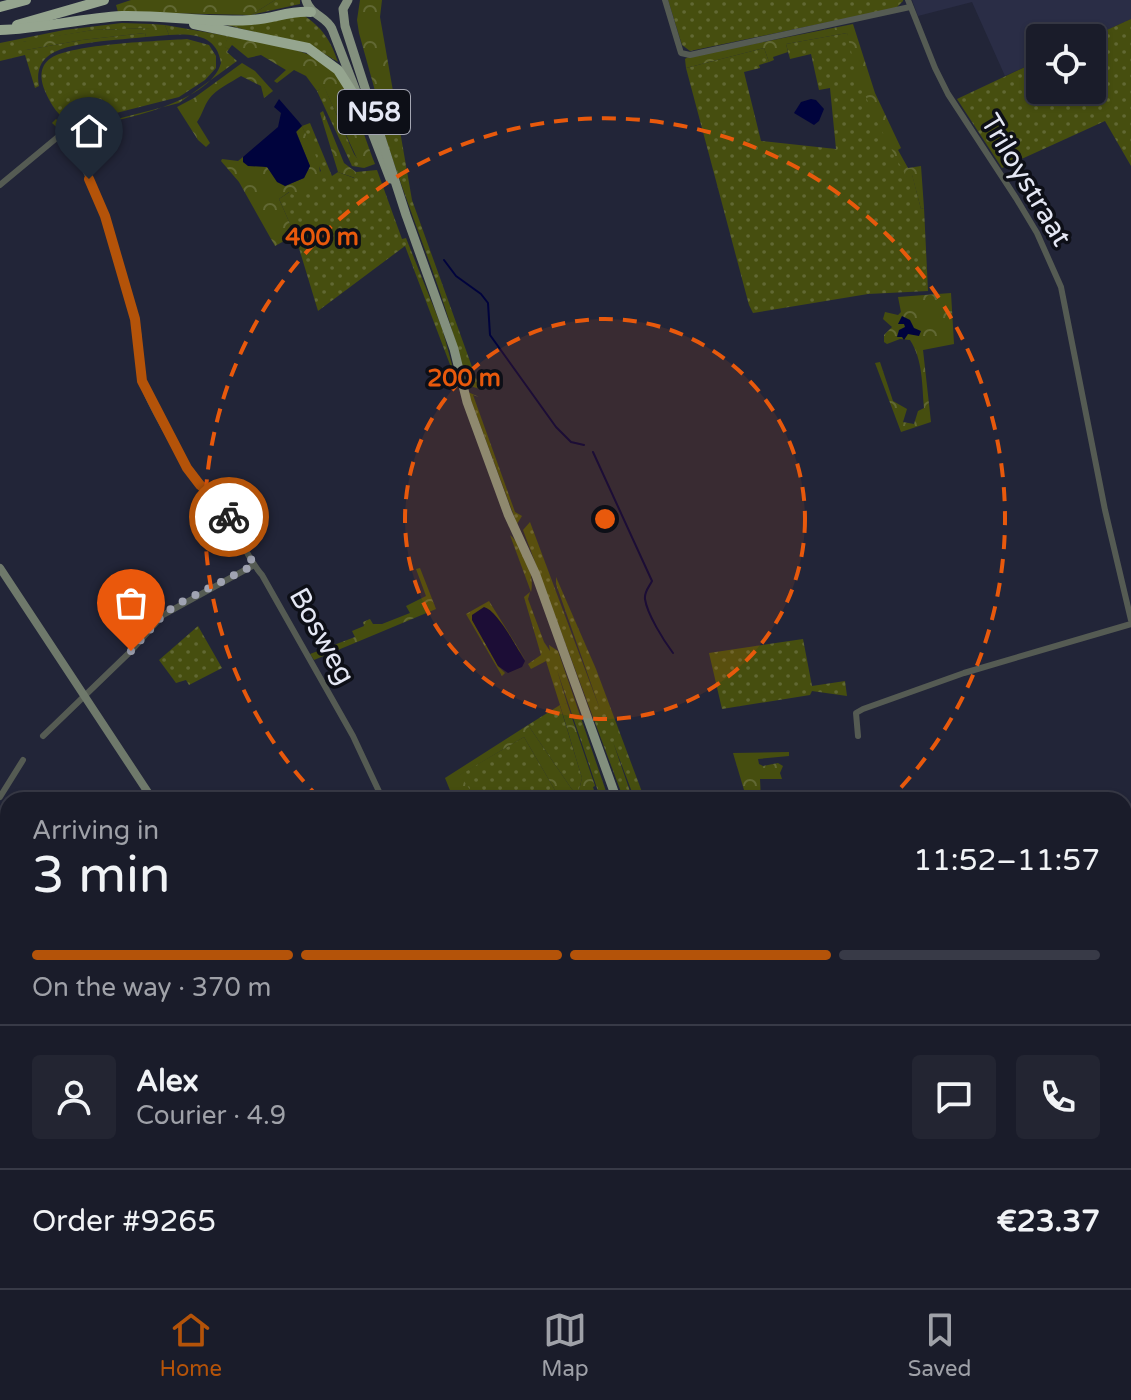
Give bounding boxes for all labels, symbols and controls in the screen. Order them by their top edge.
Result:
map controls [1026,24,1106,104]
button: locate [1026,24,1106,104]
road number: N58 [338,90,410,134]
pin [55,97,123,179]
street label: Triloystraat [973,108,1079,253]
icon: home [67,109,111,153]
text: 400 m [285,223,359,252]
text: 200 m [427,364,501,393]
courier [189,477,269,557]
icon: bike [207,495,251,539]
centre of rings [591,505,619,533]
pin [97,569,165,651]
icon: bag [109,581,153,625]
street label: Bosweg [282,582,362,690]
text: Arriving in [32,815,159,846]
text: 11:52–11:57 [913,842,1100,879]
text: 3 min [32,844,171,907]
text: On the way · 370 m [32,972,271,1003]
button: person [32,1055,116,1139]
button: chat [912,1055,996,1139]
button: phone [1016,1055,1100,1139]
text: Alex [136,1063,199,1100]
text: Courier · 4.9 [136,1100,286,1131]
text: Order #9265 [32,1203,216,1240]
text: €23.37 [996,1203,1100,1240]
tab: Home [160,1308,222,1382]
tab: Map [541,1308,589,1382]
tab: Saved [908,1308,971,1382]

